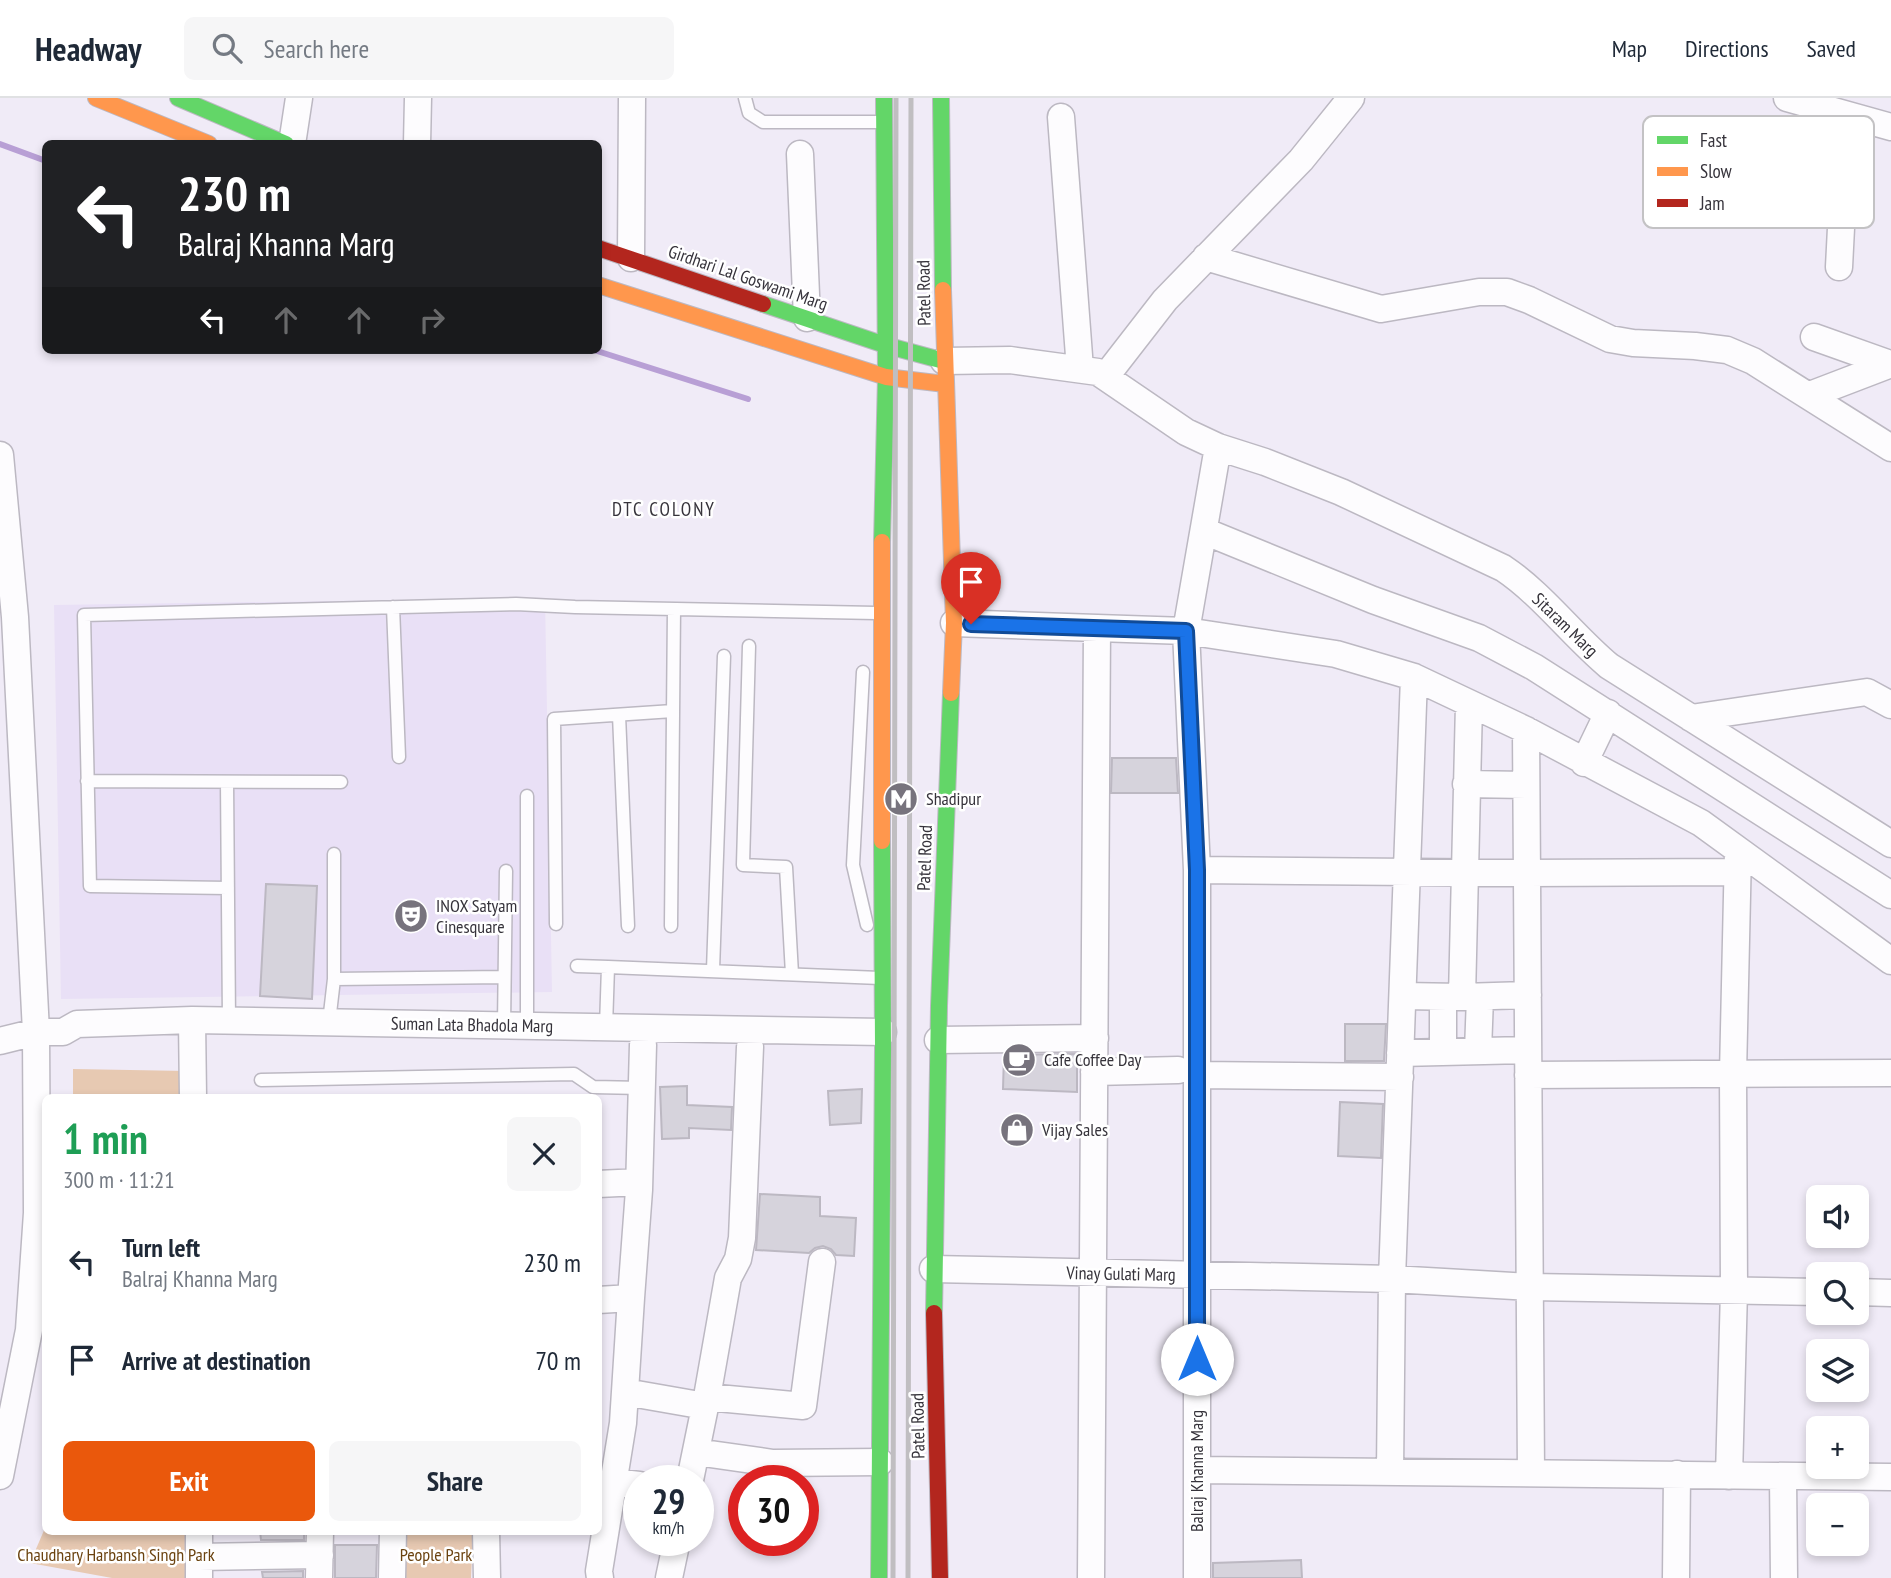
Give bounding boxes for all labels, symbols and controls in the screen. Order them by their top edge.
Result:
search box [184,17,674,80]
text: Headway [35,27,142,70]
icon: search [208,29,246,67]
text: Search here [264,32,369,65]
text: Map [1612,33,1647,64]
text: Directions [1685,33,1769,64]
text: Saved [1807,33,1856,64]
legend [1643,116,1874,228]
text: Fast [1700,128,1728,152]
text: Slow [1700,159,1733,183]
text: 230 m [178,161,291,225]
icon: left [63,168,154,259]
text: Jam [1699,191,1725,215]
text: Balraj Khanna Marg [178,223,395,265]
street label: Girdhari Lal Goswami Marg [665,239,831,316]
street label: Patel Road [911,260,936,326]
icon: left [194,301,232,339]
icon: ahead [267,301,305,339]
icon: ahead [340,301,378,339]
icon: right [413,301,451,339]
district label: DTC COLONY [612,497,716,521]
pin [941,552,1001,624]
icon: arrive [952,563,990,601]
street label: Sitaram Marg [1528,588,1603,662]
metro station icon: Shadipur [882,780,920,818]
place label: Shadipur [926,787,981,810]
street label: Patel Road [912,825,937,891]
place label: INOX Satyam Cinesquare [436,894,517,938]
theatre icon: INOX Satyam Cinesquare [392,897,430,935]
street label: Suman Lata Bhadola Marg [391,1012,553,1037]
cafe icon: Cafe Coffee Day [1000,1041,1038,1079]
place label: Cafe Coffee Day [1044,1048,1142,1071]
text: 1 min [63,1111,148,1166]
shop icon: Vijay Sales [998,1111,1036,1149]
button: close [507,1117,581,1191]
place label: Vijay Sales [1041,1118,1108,1141]
text: 300 m · 11:21 [63,1165,175,1194]
map controls [1806,1185,1869,1556]
button: sound [1806,1185,1869,1248]
text: Turn left [122,1231,200,1264]
icon: left [63,1243,101,1281]
text: 230 m [523,1246,581,1279]
street label: Vinay Gulati Marg [1065,1261,1176,1286]
button: search [1806,1262,1869,1325]
text: Balraj Khanna Marg [122,1264,278,1293]
position arrow [1160,1322,1234,1396]
button: layers [1806,1339,1869,1402]
icon: arrive [63,1341,101,1379]
text: Arrive at destination [122,1344,311,1377]
text: 70 m [535,1344,581,1377]
street label: Patel Road [905,1393,930,1459]
street label: Balraj Khanna Marg [1185,1410,1208,1532]
button: + [1806,1416,1869,1479]
button: Exit [63,1441,315,1521]
button: Share [329,1441,581,1521]
speed limit sign: 30 [728,1465,819,1556]
text: 29 [652,1478,685,1524]
button: − [1806,1493,1869,1556]
text: km/h [653,1516,684,1539]
park label: Chaudhary Harbansh Singh Park [17,1543,215,1566]
park label: People Park [400,1543,472,1566]

